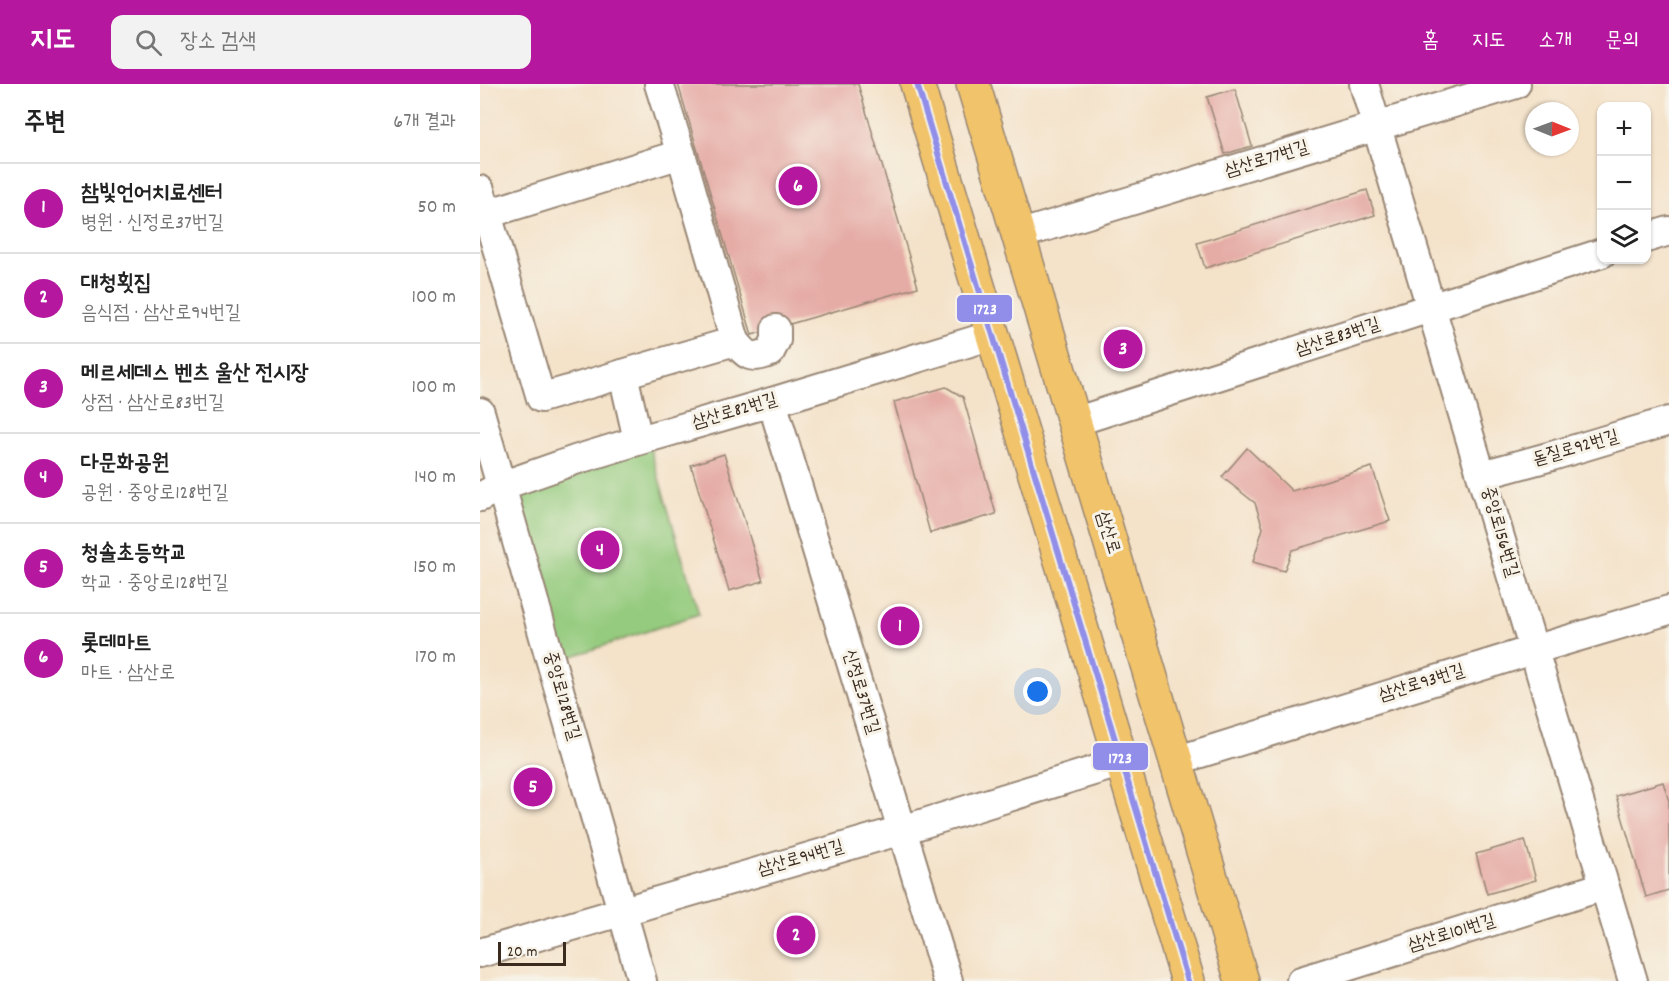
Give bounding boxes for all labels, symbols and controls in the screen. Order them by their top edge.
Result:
search box [111,15,531,69]
text: 지도 [30,22,75,62]
icon: search [132,26,165,59]
text: 장소 검색 [180,27,256,58]
text: 홈 [1422,27,1439,57]
text: 지도 [1472,27,1505,57]
text: 소개 [1538,27,1572,57]
text: 문의 [1605,27,1639,57]
north arrow [1525,102,1579,156]
map controls [1597,102,1651,264]
button: + [1597,102,1651,156]
text: 주변 [24,105,66,142]
text: 6개 결과 [393,109,456,137]
street label: 삼산로77번길 [1222,135,1312,185]
button: − [1597,156,1651,210]
pin: 6 [778,164,818,208]
text: 참빛언어치료센터 [81,179,223,210]
text: 1 [41,194,46,222]
text: 50 m [418,194,456,222]
text: 병원 · 신정로37번길 [81,210,224,238]
button: layers [1597,210,1651,264]
text: 대청횟집 [81,269,152,300]
text: 2 [39,284,48,312]
text: 100 m [412,284,456,312]
line badge: 1723 [956,294,1013,323]
text: 1723 [973,299,997,322]
text: 음식점 · 삼산로94번길 [81,300,241,328]
street label: 삼산로83번길 [1292,312,1384,363]
pin: 3 [1104,326,1142,372]
text: 메르세데스 벤츠 울산 전시장 [81,359,309,390]
text: 3 [39,374,48,402]
text: 100 m [412,374,456,402]
street label: 삼산로82번길 [689,388,781,436]
text: 상점 · 삼산로83번길 [81,390,224,418]
street label: 돋질로92번길 [1530,425,1622,473]
text: 다문화공원 [81,449,170,480]
text: 4 [39,464,48,492]
text: 140 m [414,464,456,492]
text: 공원 · 중앙로128번길 [81,480,229,508]
street label: 중앙로156번길 [1474,484,1524,581]
street label: 삼산로 [1089,509,1125,557]
pin: 4 [580,528,620,572]
text: 청솔초등학교 [81,539,187,570]
text: 5 [39,554,48,582]
text: 150 m [413,554,456,582]
text: 학교 · 중앙로128번길 [81,570,229,598]
pin: 1 [880,604,920,648]
text: 롯데마트 [81,629,152,660]
text: 6 [39,644,48,672]
text: 170 m [415,644,456,672]
street label: 신정로37번길 [835,647,885,738]
street label: 중앙로128번길 [536,649,586,744]
street label: 삼산로93번길 [1376,659,1469,709]
text: 마트 · 삼산로 [81,660,175,688]
your location [1023,677,1052,706]
line badge: 1723 [1092,742,1149,771]
text: 1723 [1108,748,1132,771]
pin: 5 [514,764,552,810]
street label: 삼산로94번길 [755,835,847,883]
street label: 삼산로101번길 [1405,909,1499,959]
pin: 2 [776,912,816,958]
scale bar [498,939,566,966]
text: 20 m [507,941,537,964]

